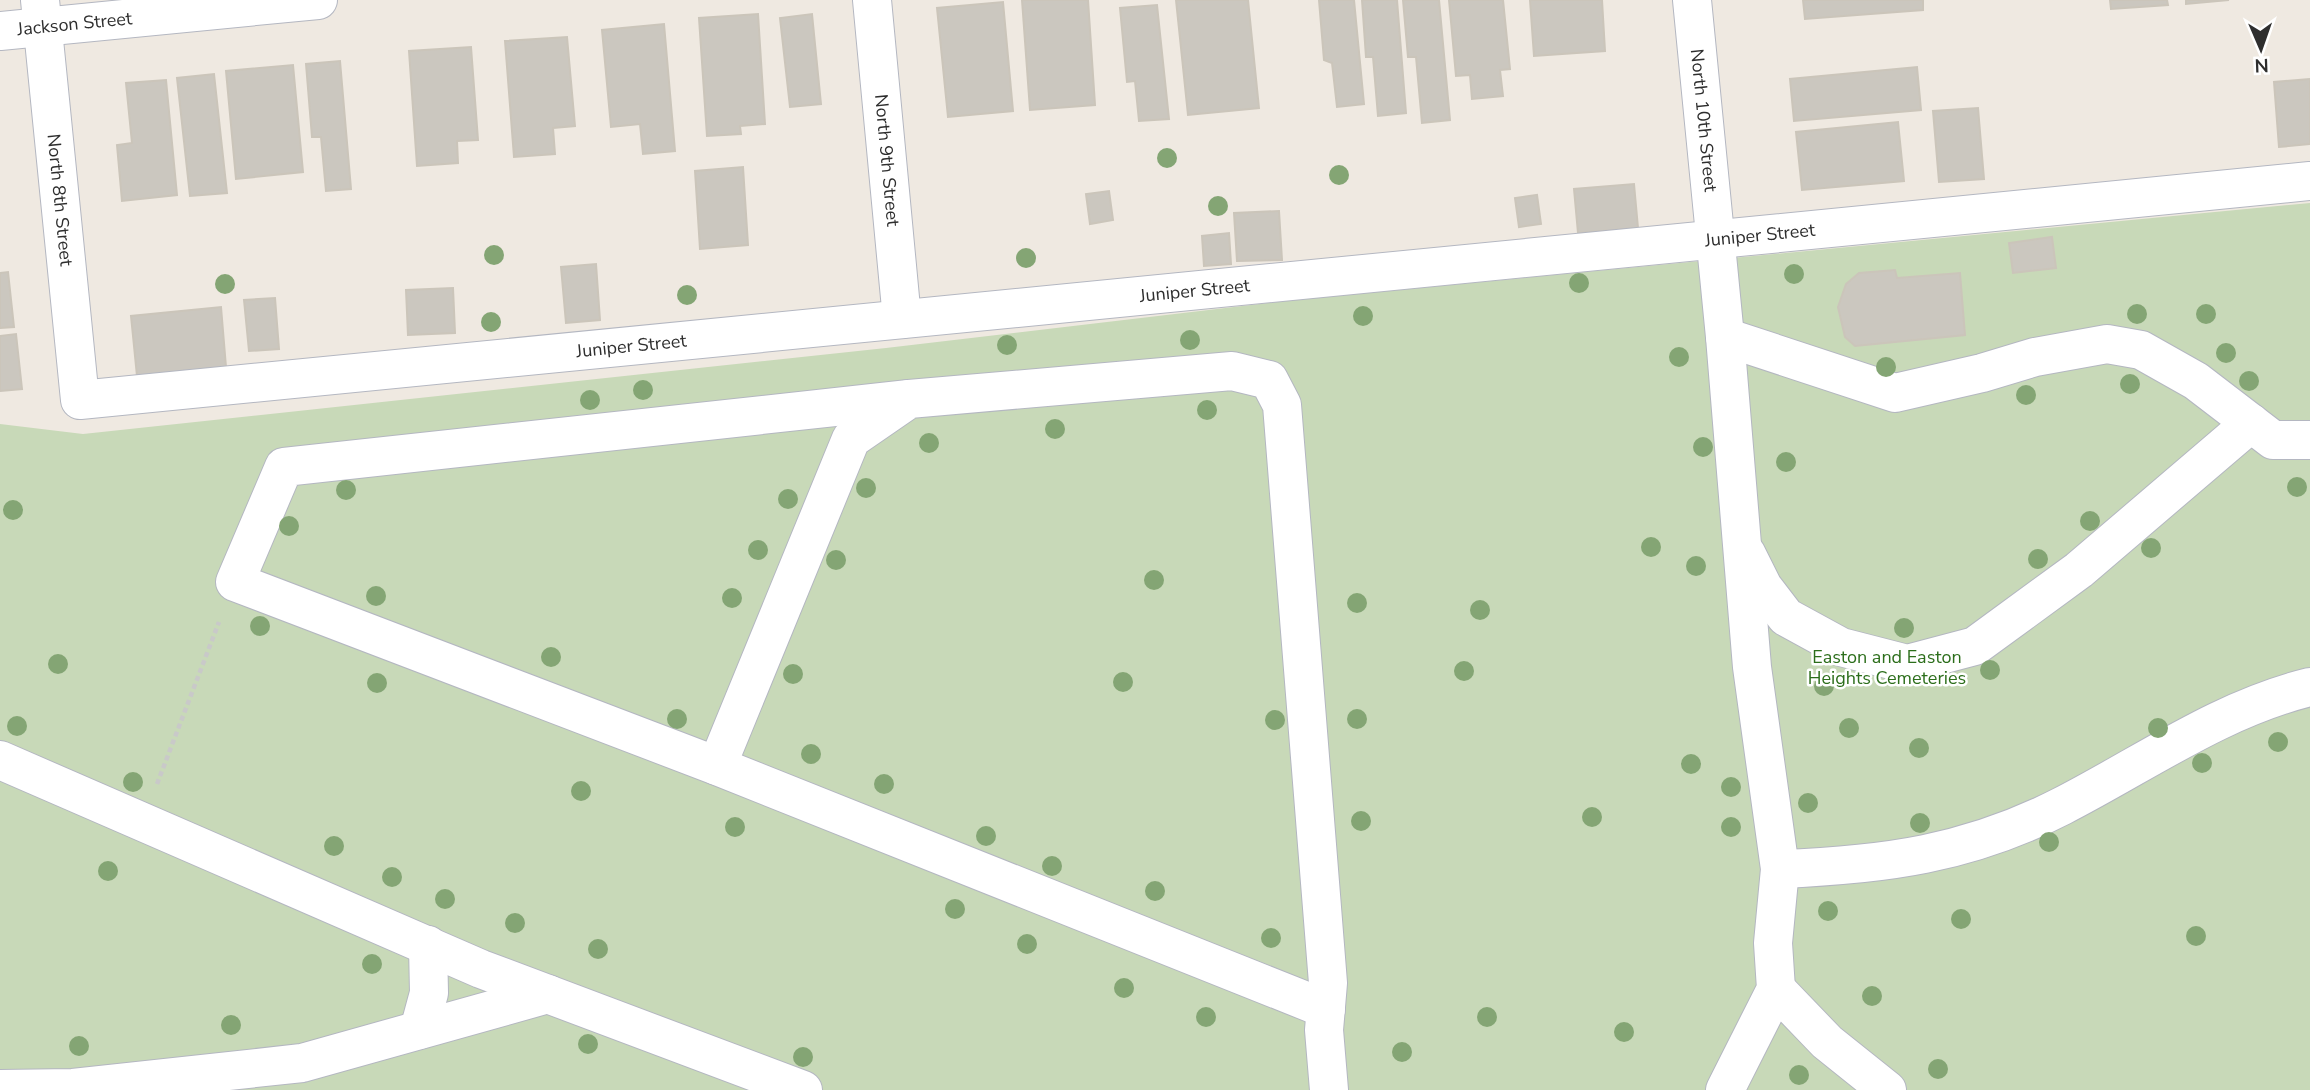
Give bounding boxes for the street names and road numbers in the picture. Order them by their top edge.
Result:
street label: Jackson Street [15,6,134,41]
street label: North 10th Street [1685,48,1723,194]
street label: North 9th Street [869,93,905,228]
street label: North 8th Street [41,133,79,268]
street label: Juniper Street [1703,218,1817,252]
street label: Juniper Street [1137,273,1252,308]
street label: Juniper Street [574,328,688,363]

